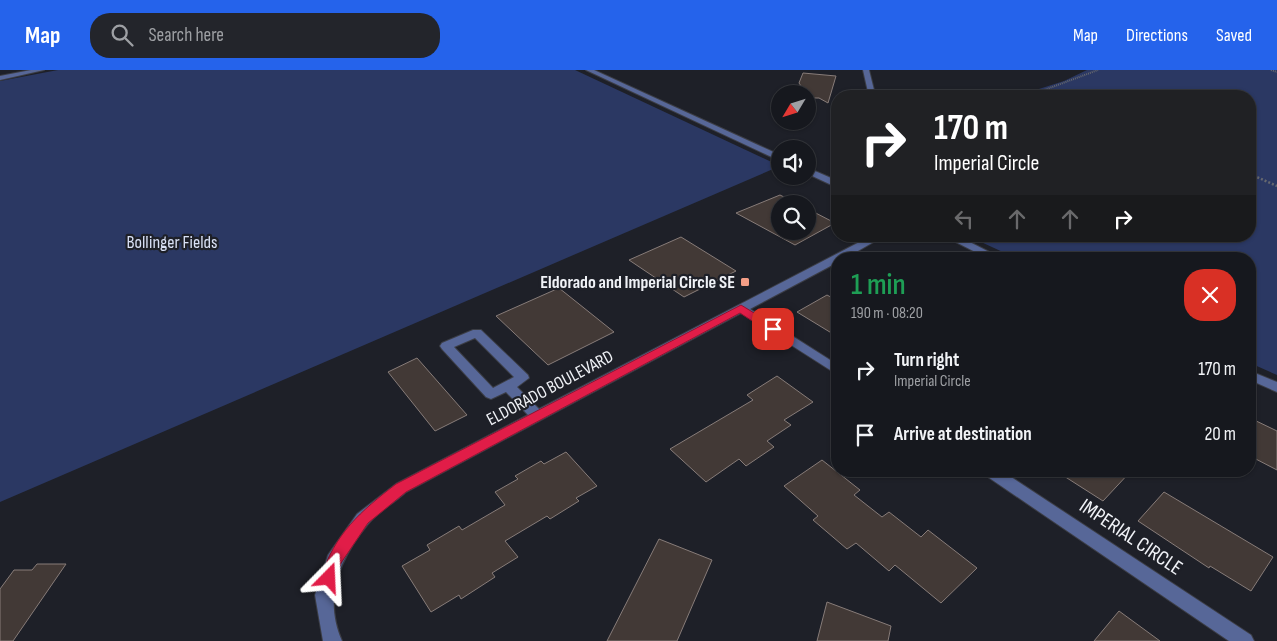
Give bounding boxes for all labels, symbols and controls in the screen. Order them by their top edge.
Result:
search box [90,13,440,58]
text: Map [25,21,60,50]
icon: search [108,21,136,49]
text: Search here [148,24,224,47]
text: Map [1073,25,1098,46]
text: Directions [1126,25,1188,46]
text: Saved [1216,25,1252,46]
north arrow [771,85,816,130]
map controls [771,85,816,240]
text: 170 m [934,107,1008,150]
icon: right [851,110,916,175]
button: sound [771,140,816,185]
text: Imperial Circle [934,150,1039,177]
button: search [771,195,816,240]
icon: left [950,205,978,233]
icon: ahead [1003,205,1031,233]
icon: ahead [1056,205,1084,233]
icon: right [1109,205,1137,233]
park label: Bollinger Fields [127,232,217,253]
text: 1 min [851,267,906,303]
button: close [1184,269,1236,321]
place label: Eldorado and Imperial Circle SE [540,272,735,293]
marker: Eldorado and Imperial Circle SE [739,276,751,288]
text: 190 m · 08:20 [851,304,923,323]
pin [752,308,794,350]
icon: arrive [759,315,787,343]
street label: ELDORADO BOULEVARD [483,346,617,430]
text: Turn right [894,349,959,372]
icon: right [851,356,879,384]
text: 170 m [1198,358,1236,381]
text: Imperial Circle [894,372,971,391]
icon: arrive [851,421,879,449]
text: Arrive at destination [894,423,1032,446]
text: 20 m [1204,423,1236,446]
street label: IMPERIAL CIRCLE [1075,493,1187,581]
position arrow [302,551,354,603]

